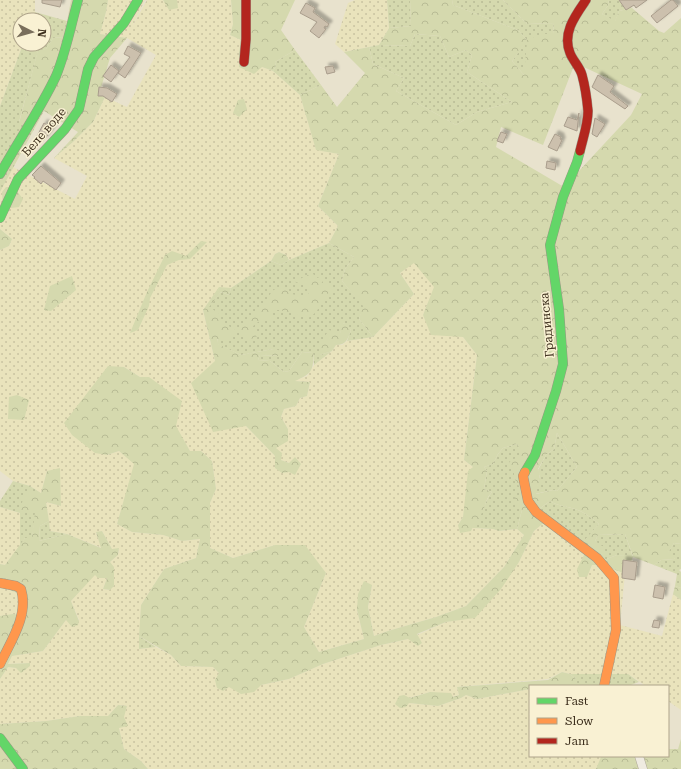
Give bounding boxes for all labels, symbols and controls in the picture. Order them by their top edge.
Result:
north arrow [12,12,52,52]
text: N [34,28,48,38]
street label: Беле воде [19,105,69,159]
street label: Градинска [537,291,557,358]
legend [529,685,669,757]
text: Fast [565,694,589,708]
text: Slow [565,714,593,728]
text: Jam [565,734,589,748]

